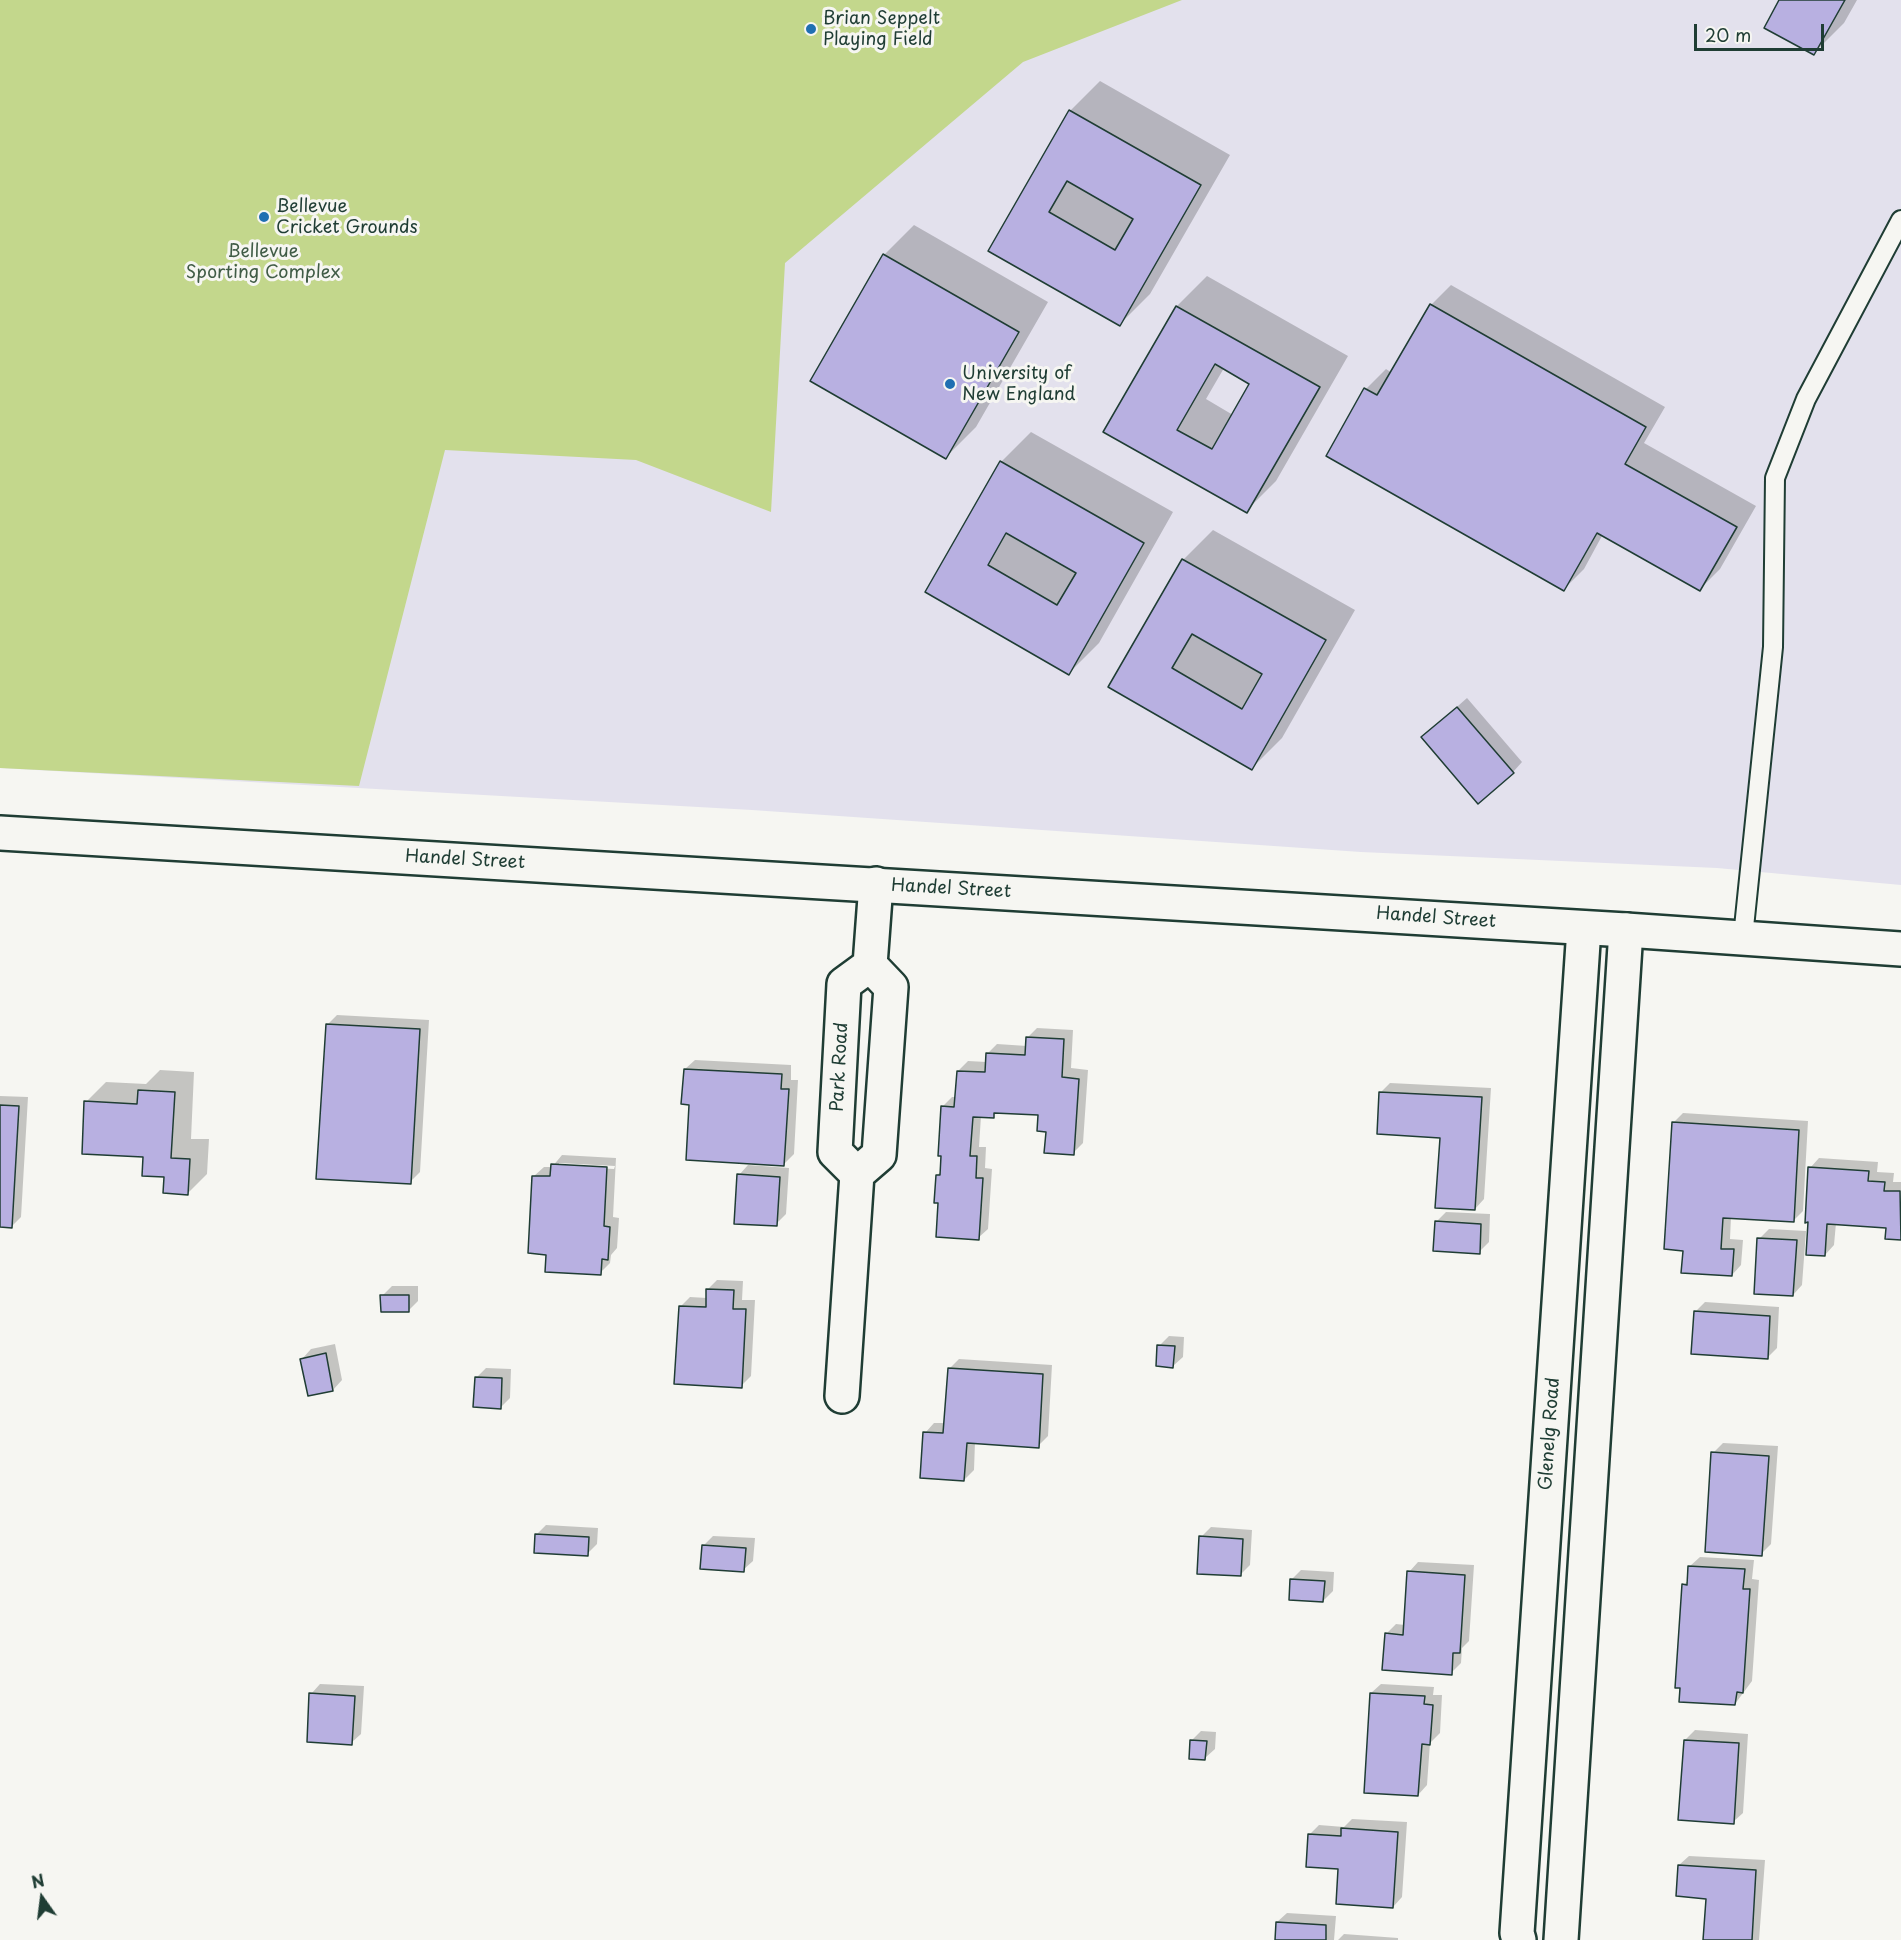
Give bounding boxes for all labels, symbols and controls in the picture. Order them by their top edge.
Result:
place label: Brian Seppelt Playing Field [823,8,940,50]
scale bar [1697,12,1828,50]
text: 20 m [1705,21,1751,48]
marker: Brian Seppelt Playing Field [804,22,818,36]
place label: Bellevue Cricket Grounds [276,196,418,238]
marker: Bellevue Cricket Grounds [257,210,271,224]
park label: Bellevue Sporting Complex [186,241,340,284]
place label: University of New England [962,363,1076,406]
marker: University of New England [943,377,957,391]
street label: Handel Street [404,846,526,874]
street label: Handel Street [890,875,1012,903]
street label: Handel Street [1375,903,1497,933]
street label: Park Road [827,1022,853,1112]
street label: Glenelg Road [1535,1377,1565,1491]
text: N [29,1867,47,1894]
north arrow [12,1868,72,1928]

